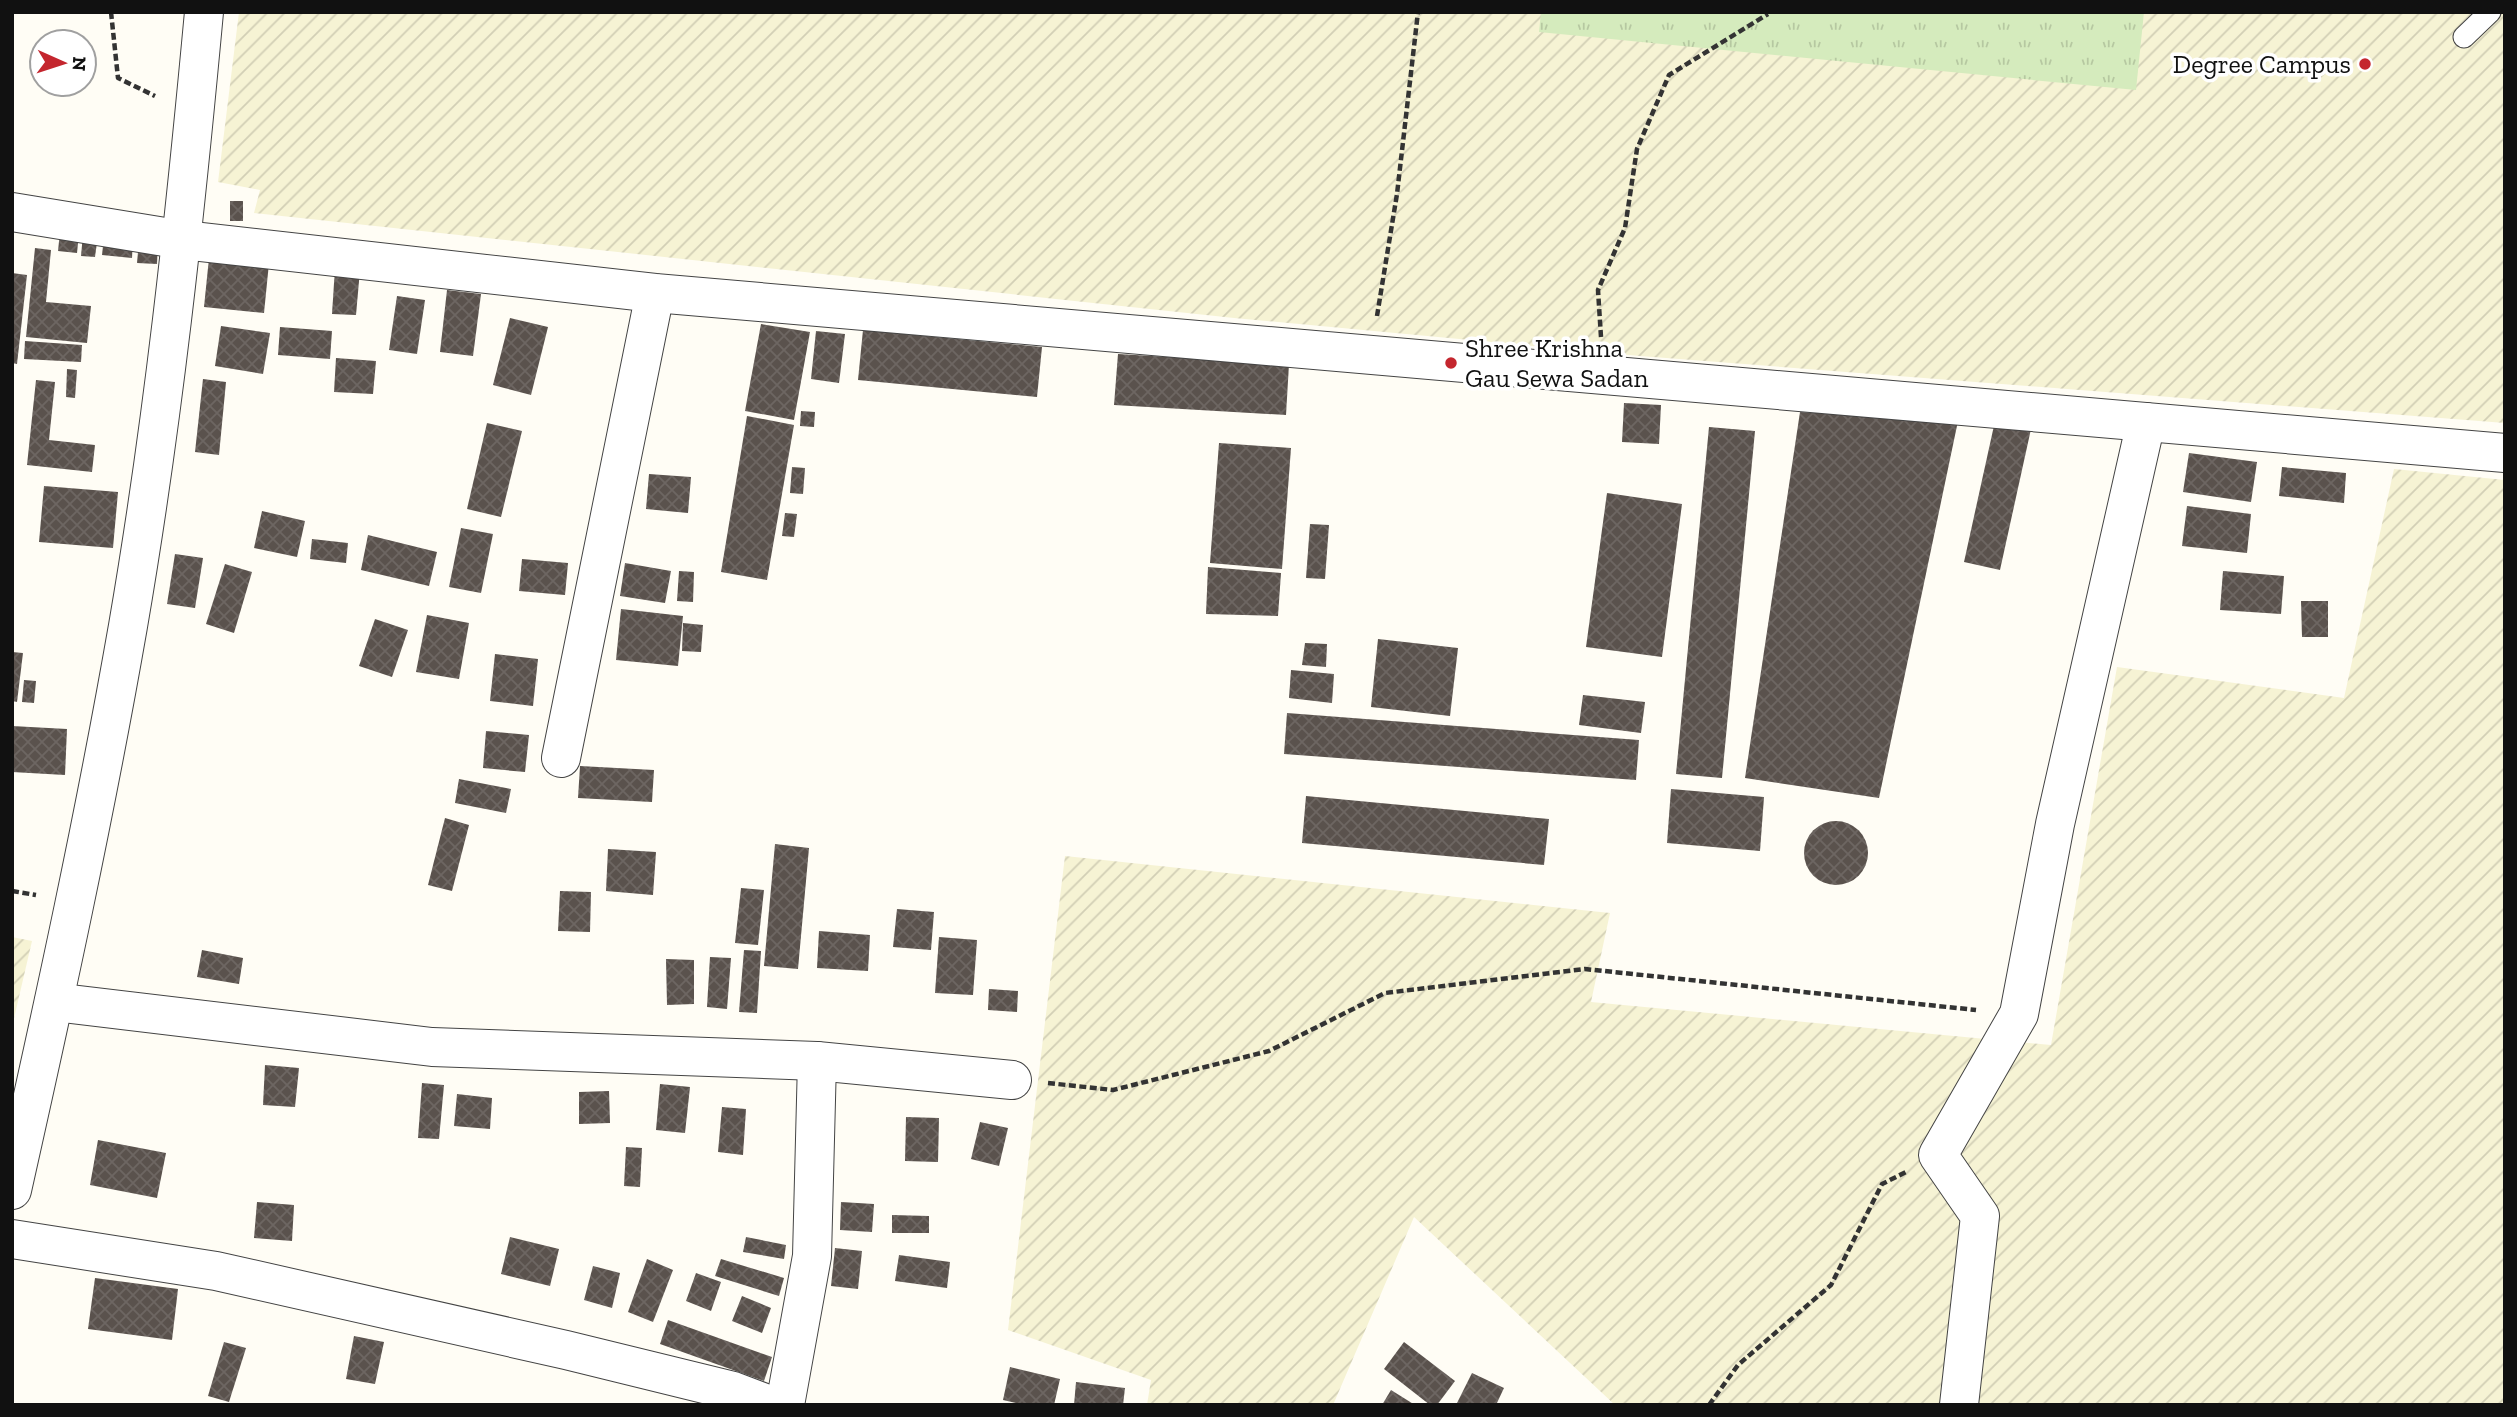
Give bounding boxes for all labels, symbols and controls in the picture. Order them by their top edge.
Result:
north arrow [28,28,98,98]
place label: Degree Campus [2173,48,2351,80]
text: N [68,56,91,72]
marker: Degree Campus [2357,56,2373,72]
place label: Shree Krishna Gau Sewa Sadan [1465,332,1648,394]
marker: Shree Krishna Gau Sewa Sadan [1443,355,1459,371]

